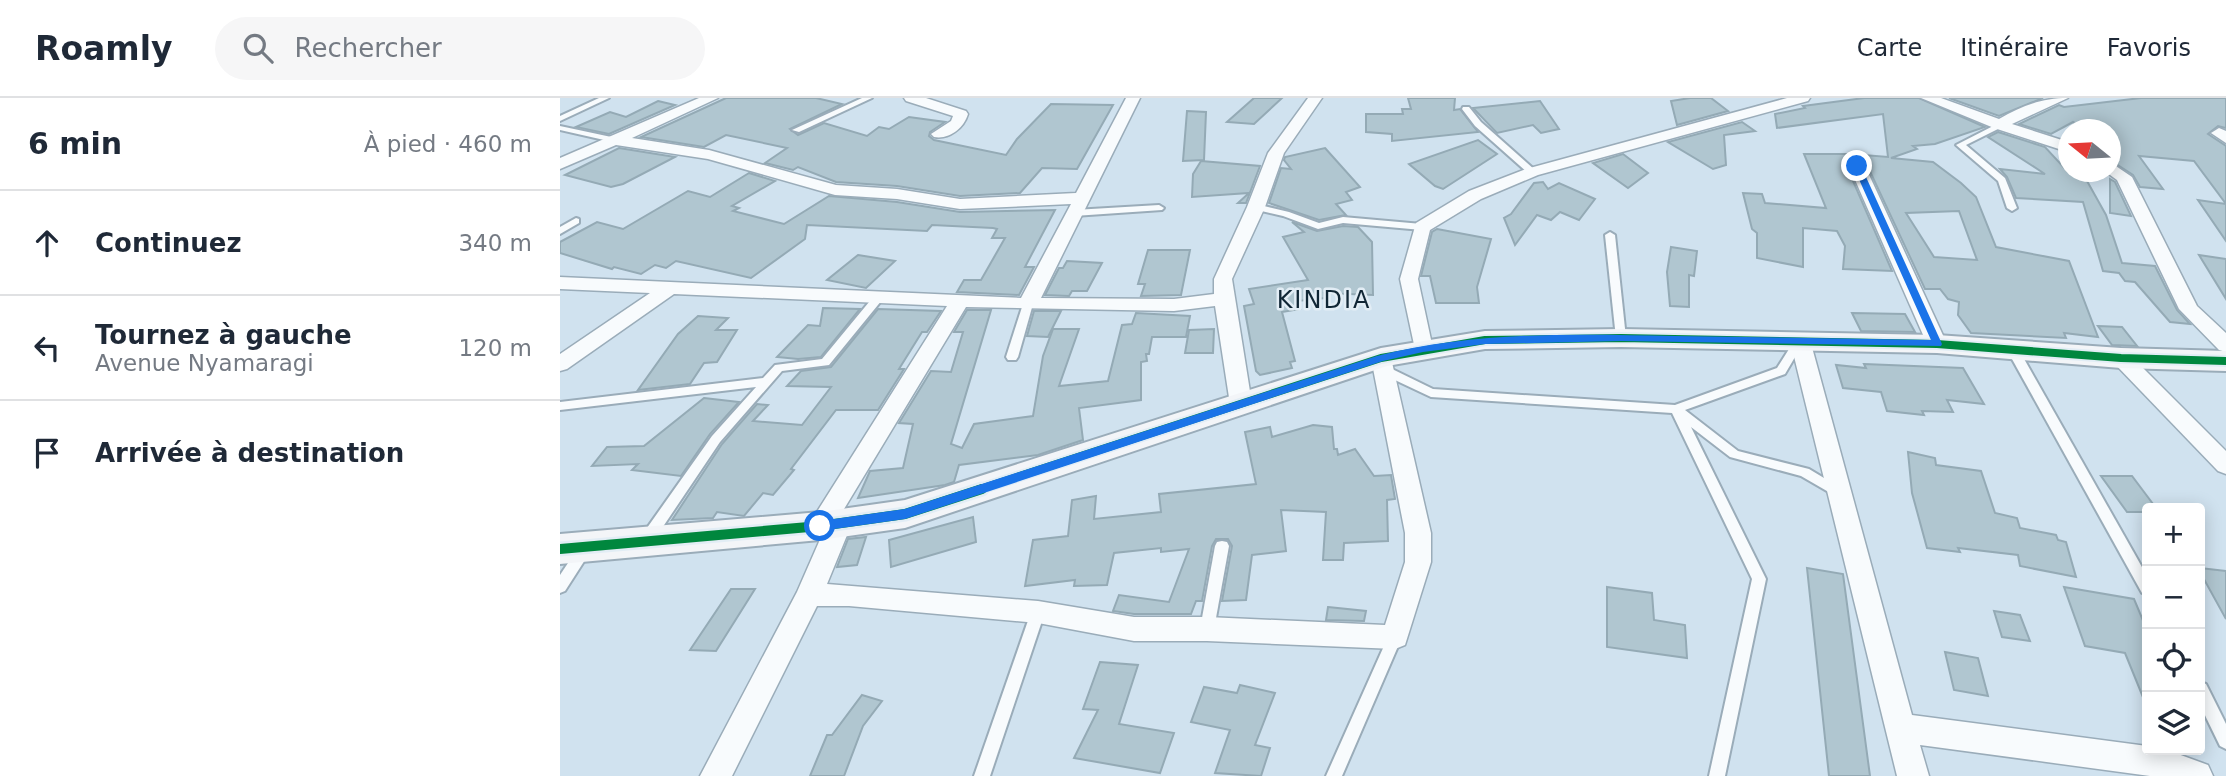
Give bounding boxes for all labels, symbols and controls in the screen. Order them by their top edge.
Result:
search box [215,17,705,80]
text: Roamly [35,29,173,68]
icon: search [239,29,277,67]
text: Rechercher [295,33,442,63]
text: Carte [1857,34,1922,62]
text: Itinéraire [1960,34,2069,62]
text: Favoris [2107,34,2191,62]
north arrow [2058,119,2121,182]
text: 6 min [28,126,122,161]
text: À pied · 460 m [364,131,532,157]
route end [1841,150,1872,181]
icon: ahead [28,224,66,262]
text: Continuez [95,228,242,258]
text: 340 m [458,230,532,256]
district label: KINDIA [1277,286,1371,314]
text: Tournez à gauche [95,320,352,350]
icon: left [28,329,66,367]
text: 120 m [458,335,532,361]
text: Avenue Nyamaragi [95,350,314,376]
icon: arrive [28,434,66,472]
text: Arrivée à destination [95,438,404,468]
map controls [2142,503,2205,755]
button: + [2142,503,2205,566]
route start [804,510,835,541]
button: − [2142,566,2205,629]
button: locate [2142,629,2205,692]
button: layers [2142,692,2205,755]

